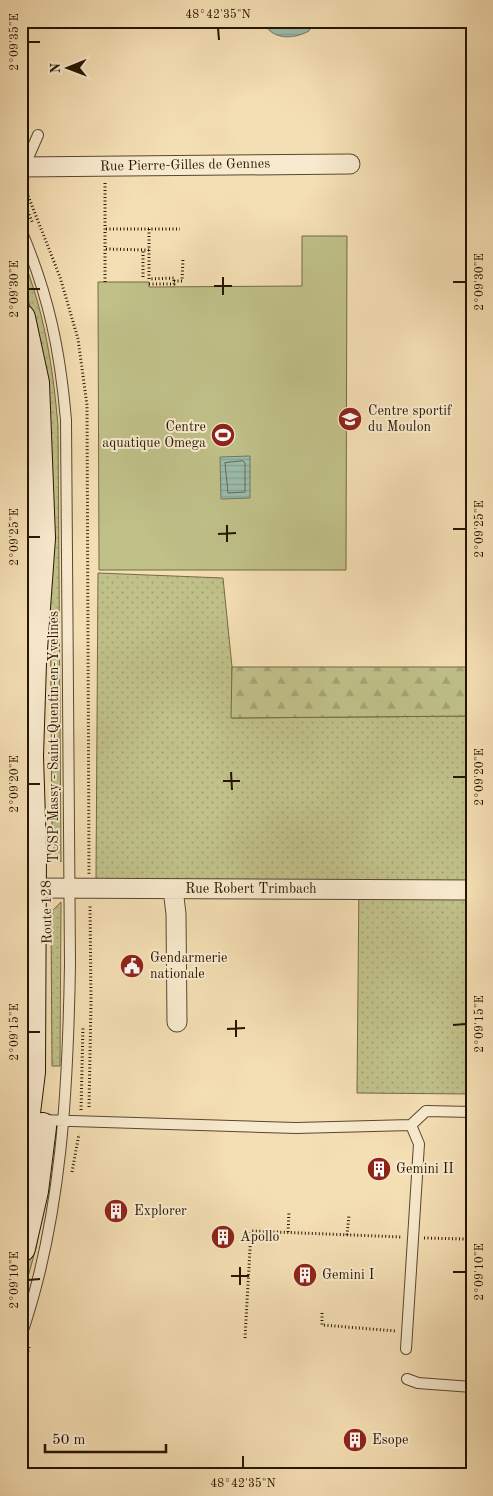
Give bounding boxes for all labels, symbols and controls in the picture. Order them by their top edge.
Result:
text: 48°42'35"N [185,8,251,21]
text: 2°09'35"E [8,13,21,71]
north arrow [42,42,92,92]
text: N [49,62,63,74]
street label: Rue Pierre-Gilles de Gennes [100,157,270,173]
text: 2°09'30"E [474,253,486,311]
text: 2°09'30"E [9,260,21,318]
place label: Centre sportif du Moulon [368,404,453,434]
school or university icon: Centre sportif du Moulon [337,406,363,432]
place label: Centre aquatique Omega [102,420,206,450]
sports icon: Centre aquatique Omega [210,422,236,448]
text: 2°09'25"E [473,500,486,558]
text: 2°09'25"E [8,508,21,566]
street label: TCSP Massy - Saint-Quentin-en-Yvelines [47,611,61,863]
text: 2°09'20"E [474,748,486,806]
text: 2°09'20"E [9,755,21,813]
street label: Route 128 [39,880,55,944]
street label: Rue Robert Trimbach [185,882,317,896]
place label: Gendarmerie nationale [150,951,228,981]
public building icon: Gendarmerie nationale [119,953,145,979]
text: 2°09'15"E [473,995,486,1053]
text: 2°09'15"E [8,1003,21,1061]
building icon: Gemini II [366,1156,392,1182]
place label: Gemini II [396,1162,454,1176]
building icon: Explorer [103,1198,129,1224]
place label: Explorer [134,1204,187,1218]
building icon: Apollo [210,1224,236,1250]
place label: Apollo [240,1230,279,1244]
text: 2°09'10"E [474,1243,486,1301]
text: 2°09'10"E [9,1251,21,1309]
building icon: Gemini I [292,1262,318,1288]
place label: Gemini I [322,1268,374,1282]
scale bar [45,1421,166,1453]
building icon: Esope [342,1427,368,1453]
text: 50 m [52,1433,86,1448]
place label: Esope [372,1433,408,1447]
text: 48°42'35"N [210,1477,276,1490]

